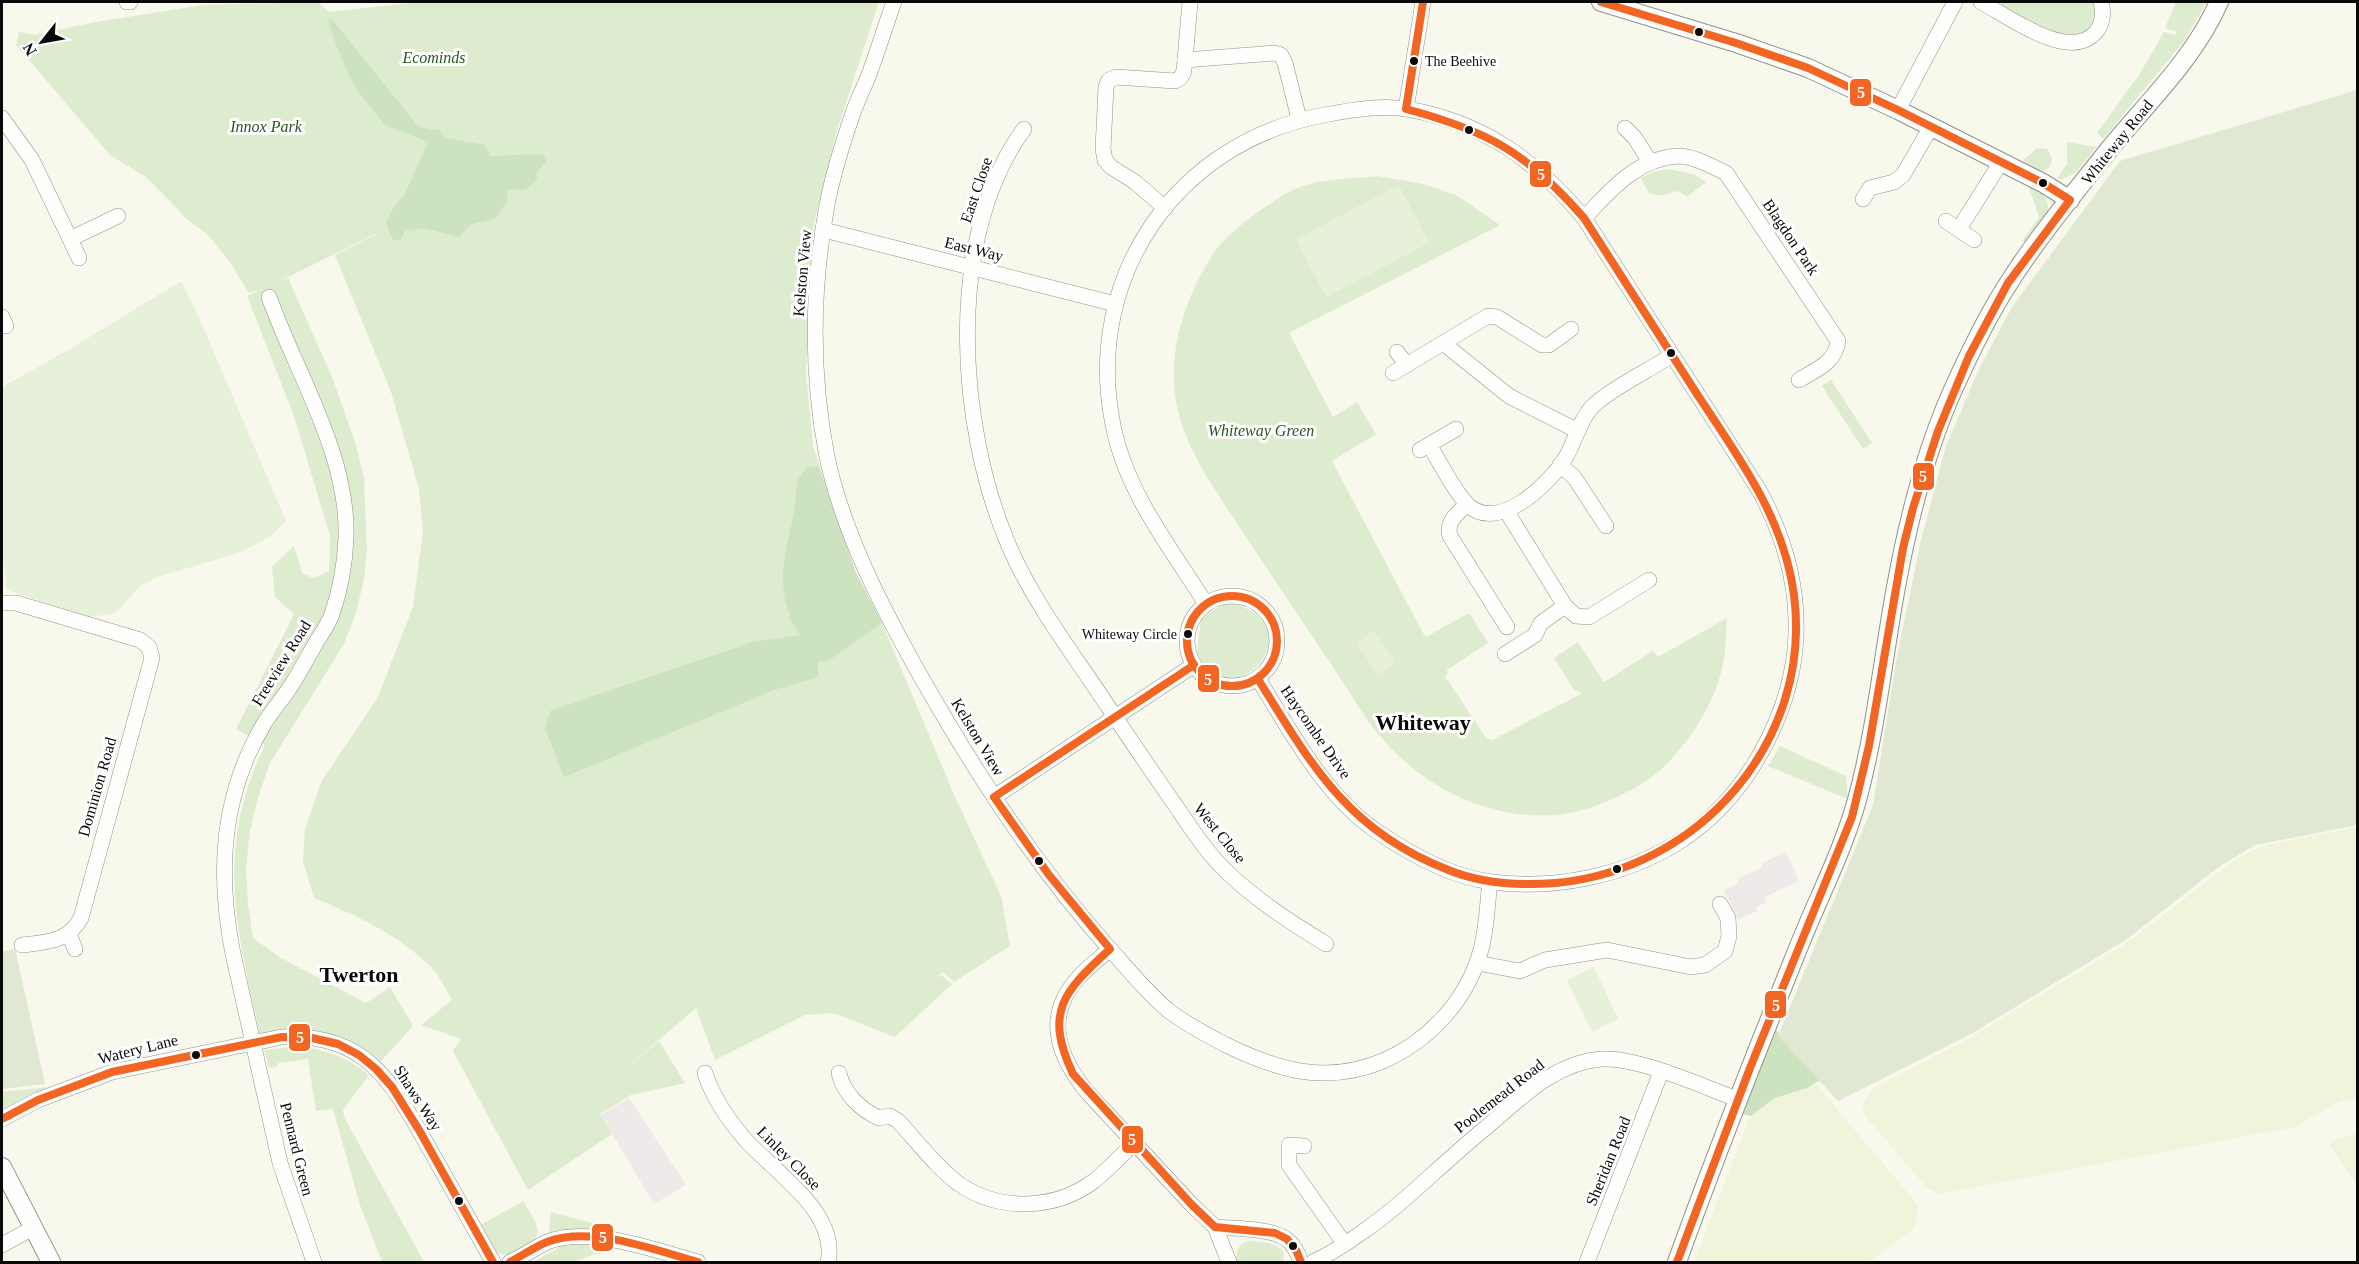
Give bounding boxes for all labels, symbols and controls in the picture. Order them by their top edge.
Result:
north arrow [12,12,72,72]
unlabelled marker [1693,26,1705,38]
text: N [19,40,40,59]
park label: Ecominds [401,49,466,66]
place label: The Beehive [1425,54,1496,69]
marker: The Beehive [1408,55,1420,67]
line badge: 5 [1849,78,1872,107]
text: 5 [1857,84,1865,101]
street label: Whiteway Road [2078,96,2157,188]
park label: Innox Park [229,118,303,135]
unlabelled marker [1463,124,1475,136]
street label: East Close [957,155,995,225]
line badge: 5 [1529,160,1552,188]
text: 5 [1537,166,1545,183]
unlabelled marker [2037,177,2049,189]
street label: Blagdon Park [1759,196,1823,279]
street label: Kelston View [790,228,814,317]
street label: East Way [943,233,1005,265]
unlabelled marker [1665,347,1677,359]
park label: Whiteway Green [1208,422,1314,440]
line badge: 5 [1912,462,1935,491]
text: 5 [1919,468,1927,485]
street label: Freeview Road [248,617,314,709]
place label: Whiteway Circle [1082,627,1177,642]
marker: Whiteway Circle [1182,628,1194,640]
line badge: 5 [1197,664,1220,693]
text: 5 [1204,671,1212,688]
street label: Haycombe Drive [1277,682,1354,782]
street label: Kelston View [948,695,1008,779]
district label: Whiteway [1375,710,1471,735]
street label: Dominion Road [75,735,119,839]
street label: West Close [1191,800,1249,866]
unlabelled marker [1033,855,1045,867]
unlabelled marker [1611,863,1623,875]
district label: Twerton [319,962,399,987]
line badge: 5 [1764,990,1787,1019]
text: 5 [1772,997,1780,1014]
line badge: 5 [288,1023,311,1052]
text: 5 [296,1029,304,1046]
street label: Watery Lane [96,1031,180,1068]
unlabelled marker [190,1049,202,1061]
street label: Poolemead Road [1451,1056,1547,1136]
street label: Shaws Way [390,1062,445,1134]
street label: Pennard Green [277,1101,317,1197]
street label: Sheridan Road [1582,1114,1634,1208]
street label: Linley Close [753,1123,824,1194]
line badge: 5 [1121,1125,1144,1154]
text: 5 [1128,1131,1136,1148]
unlabelled marker [453,1195,465,1207]
line badge: 5 [591,1223,614,1252]
text: 5 [599,1229,607,1246]
unlabelled marker [1287,1240,1299,1252]

